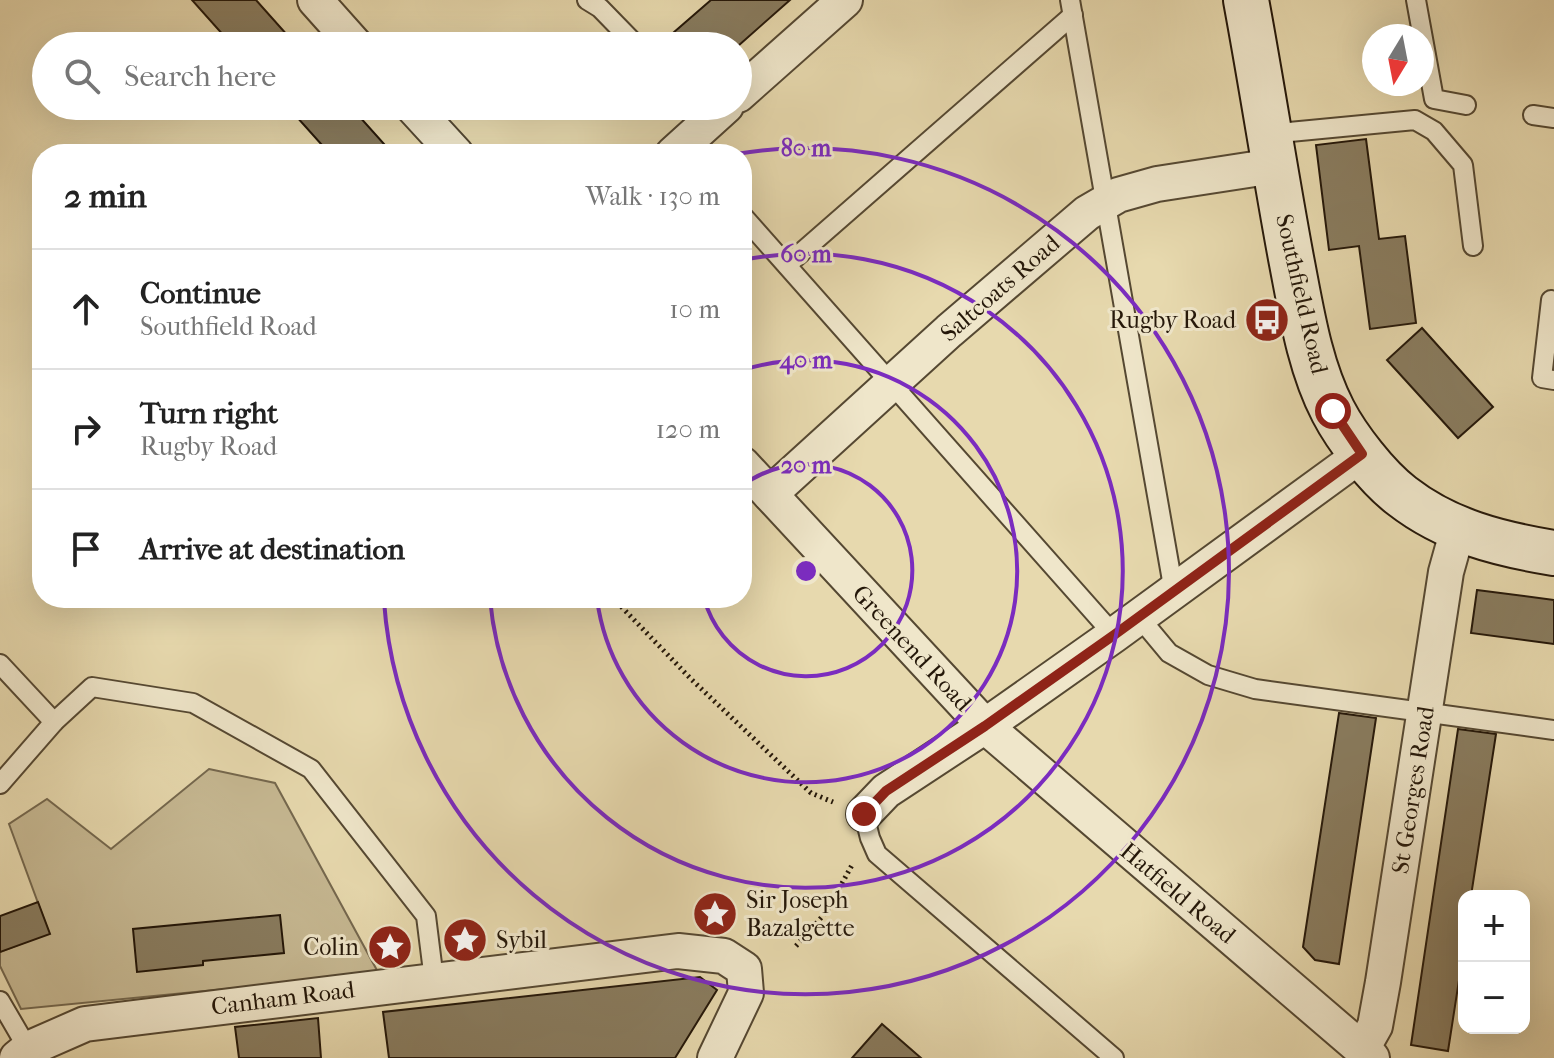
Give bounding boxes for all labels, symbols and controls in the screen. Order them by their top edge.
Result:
north arrow [1362,24,1434,96]
search box [32,32,752,120]
icon: search [60,54,104,98]
text: Search here [124,59,276,94]
text: 80 m [781,134,832,162]
text: 2 min [64,176,147,216]
text: Walk · 130 m [586,181,720,212]
street label: Southfield Road [1270,211,1334,378]
street label: Saltcoats Road [935,228,1066,347]
text: 60 m [780,240,833,268]
text: Continue [140,276,261,311]
icon: ahead [64,287,108,331]
text: 10 m [669,294,720,325]
bus stop icon: Rugby Road [1243,296,1291,344]
place label: Rugby Road [1109,306,1237,334]
text: Southfield Road [140,311,317,342]
text: 40 m [779,346,833,375]
route start [1315,393,1351,429]
text: Turn right [140,396,278,431]
icon: right [64,407,108,451]
text: 120 m [656,414,720,445]
text: Rugby Road [140,431,277,462]
text: 20 m [781,451,832,479]
icon: arrive [64,527,108,571]
text: Arrive at destination [140,532,405,567]
centre of rings [792,557,820,585]
street label: Greenend Road [847,579,978,717]
street label: St Georges Road [1386,703,1440,876]
route end [846,796,882,832]
street label: Hatfield Road [1115,837,1242,950]
place label: Sir Joseph Bazalgette [746,886,855,942]
place icon: Sir Joseph Bazalgette [691,890,739,938]
map controls [1458,890,1530,1034]
button: + [1458,890,1530,962]
place icon: Sybil [441,916,489,964]
place icon: Colin [366,923,414,971]
place label: Sybil [496,926,547,954]
place label: Colin [303,933,359,961]
button: − [1458,962,1530,1034]
street label: Canham Road [210,975,357,1021]

